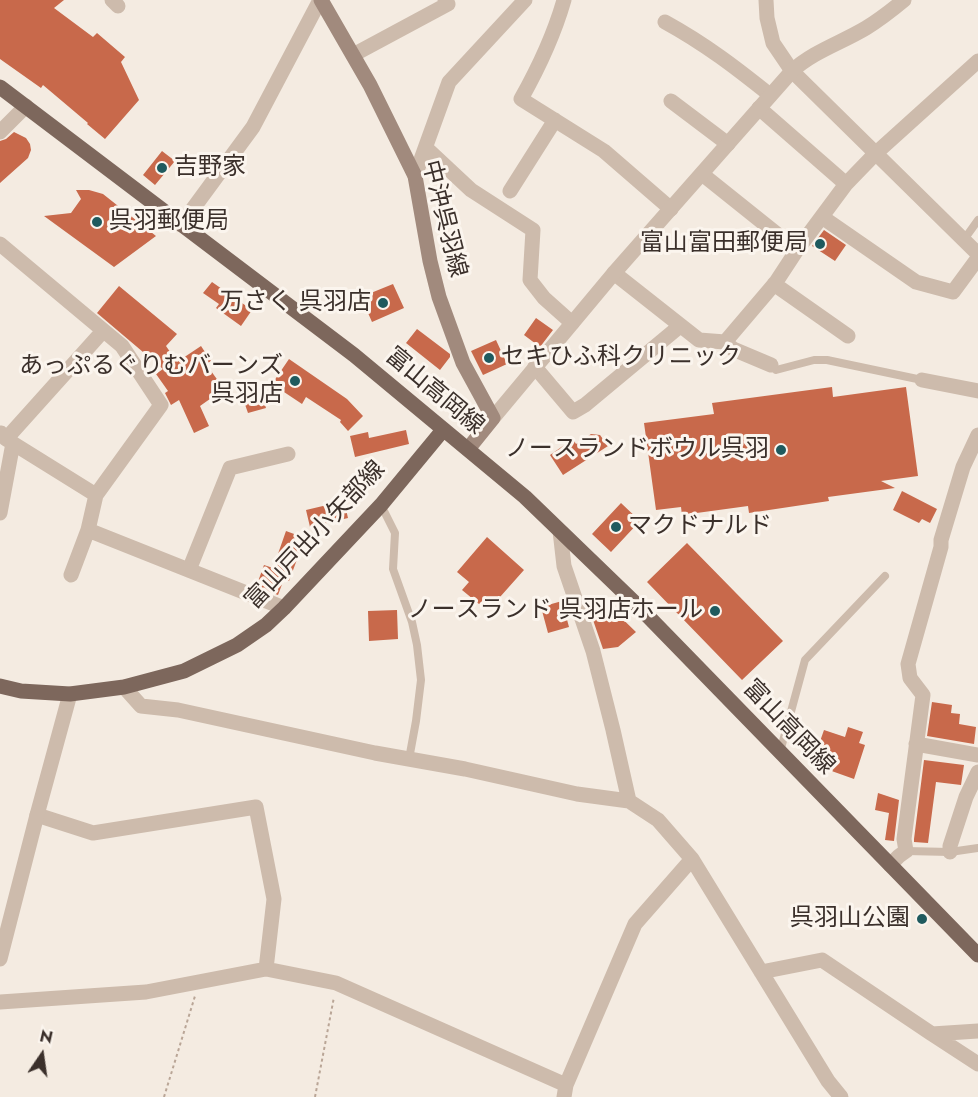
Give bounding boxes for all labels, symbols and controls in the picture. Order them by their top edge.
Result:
place label: 吉野家 [174,154,246,182]
street label: 中沖呉羽線 [415,157,471,281]
marker: 吉野家 [155,161,169,175]
place label: 呉羽郵便局 [109,208,229,236]
marker: 呉羽郵便局 [90,215,104,229]
place label: 富山富田郵便局 [640,230,808,258]
marker: 富山富田郵便局 [813,237,827,251]
place label: 万さく 呉羽店 [220,289,371,317]
marker: 万さく 呉羽店 [376,296,390,310]
street label: 富山高岡線 [379,342,489,442]
place label: セキひふ科クリニック [501,344,741,372]
marker: セキひふ科クリニック [482,351,496,365]
place label: あっぷるぐりむバーンズ 呉羽店 [19,353,283,409]
marker: あっぷるぐりむバーンズ 呉羽店 [288,374,302,388]
place label: ノースランドボウル呉羽 [505,436,769,464]
marker: ノースランドボウル呉羽 [774,443,788,457]
street label: 富山戸出小矢部線 [240,456,392,616]
place label: マクドナルド [628,513,772,541]
marker: マクドナルド [609,520,623,534]
place label: ノースランド 呉羽店ホール [408,597,703,625]
marker: ノースランド 呉羽店ホール [708,604,722,618]
street label: 富山高岡線 [736,675,840,781]
place label: 呉羽山公園 [790,905,910,933]
marker: 呉羽山公園 [915,912,929,926]
text: N [37,1024,55,1050]
north arrow [12,1025,72,1085]

